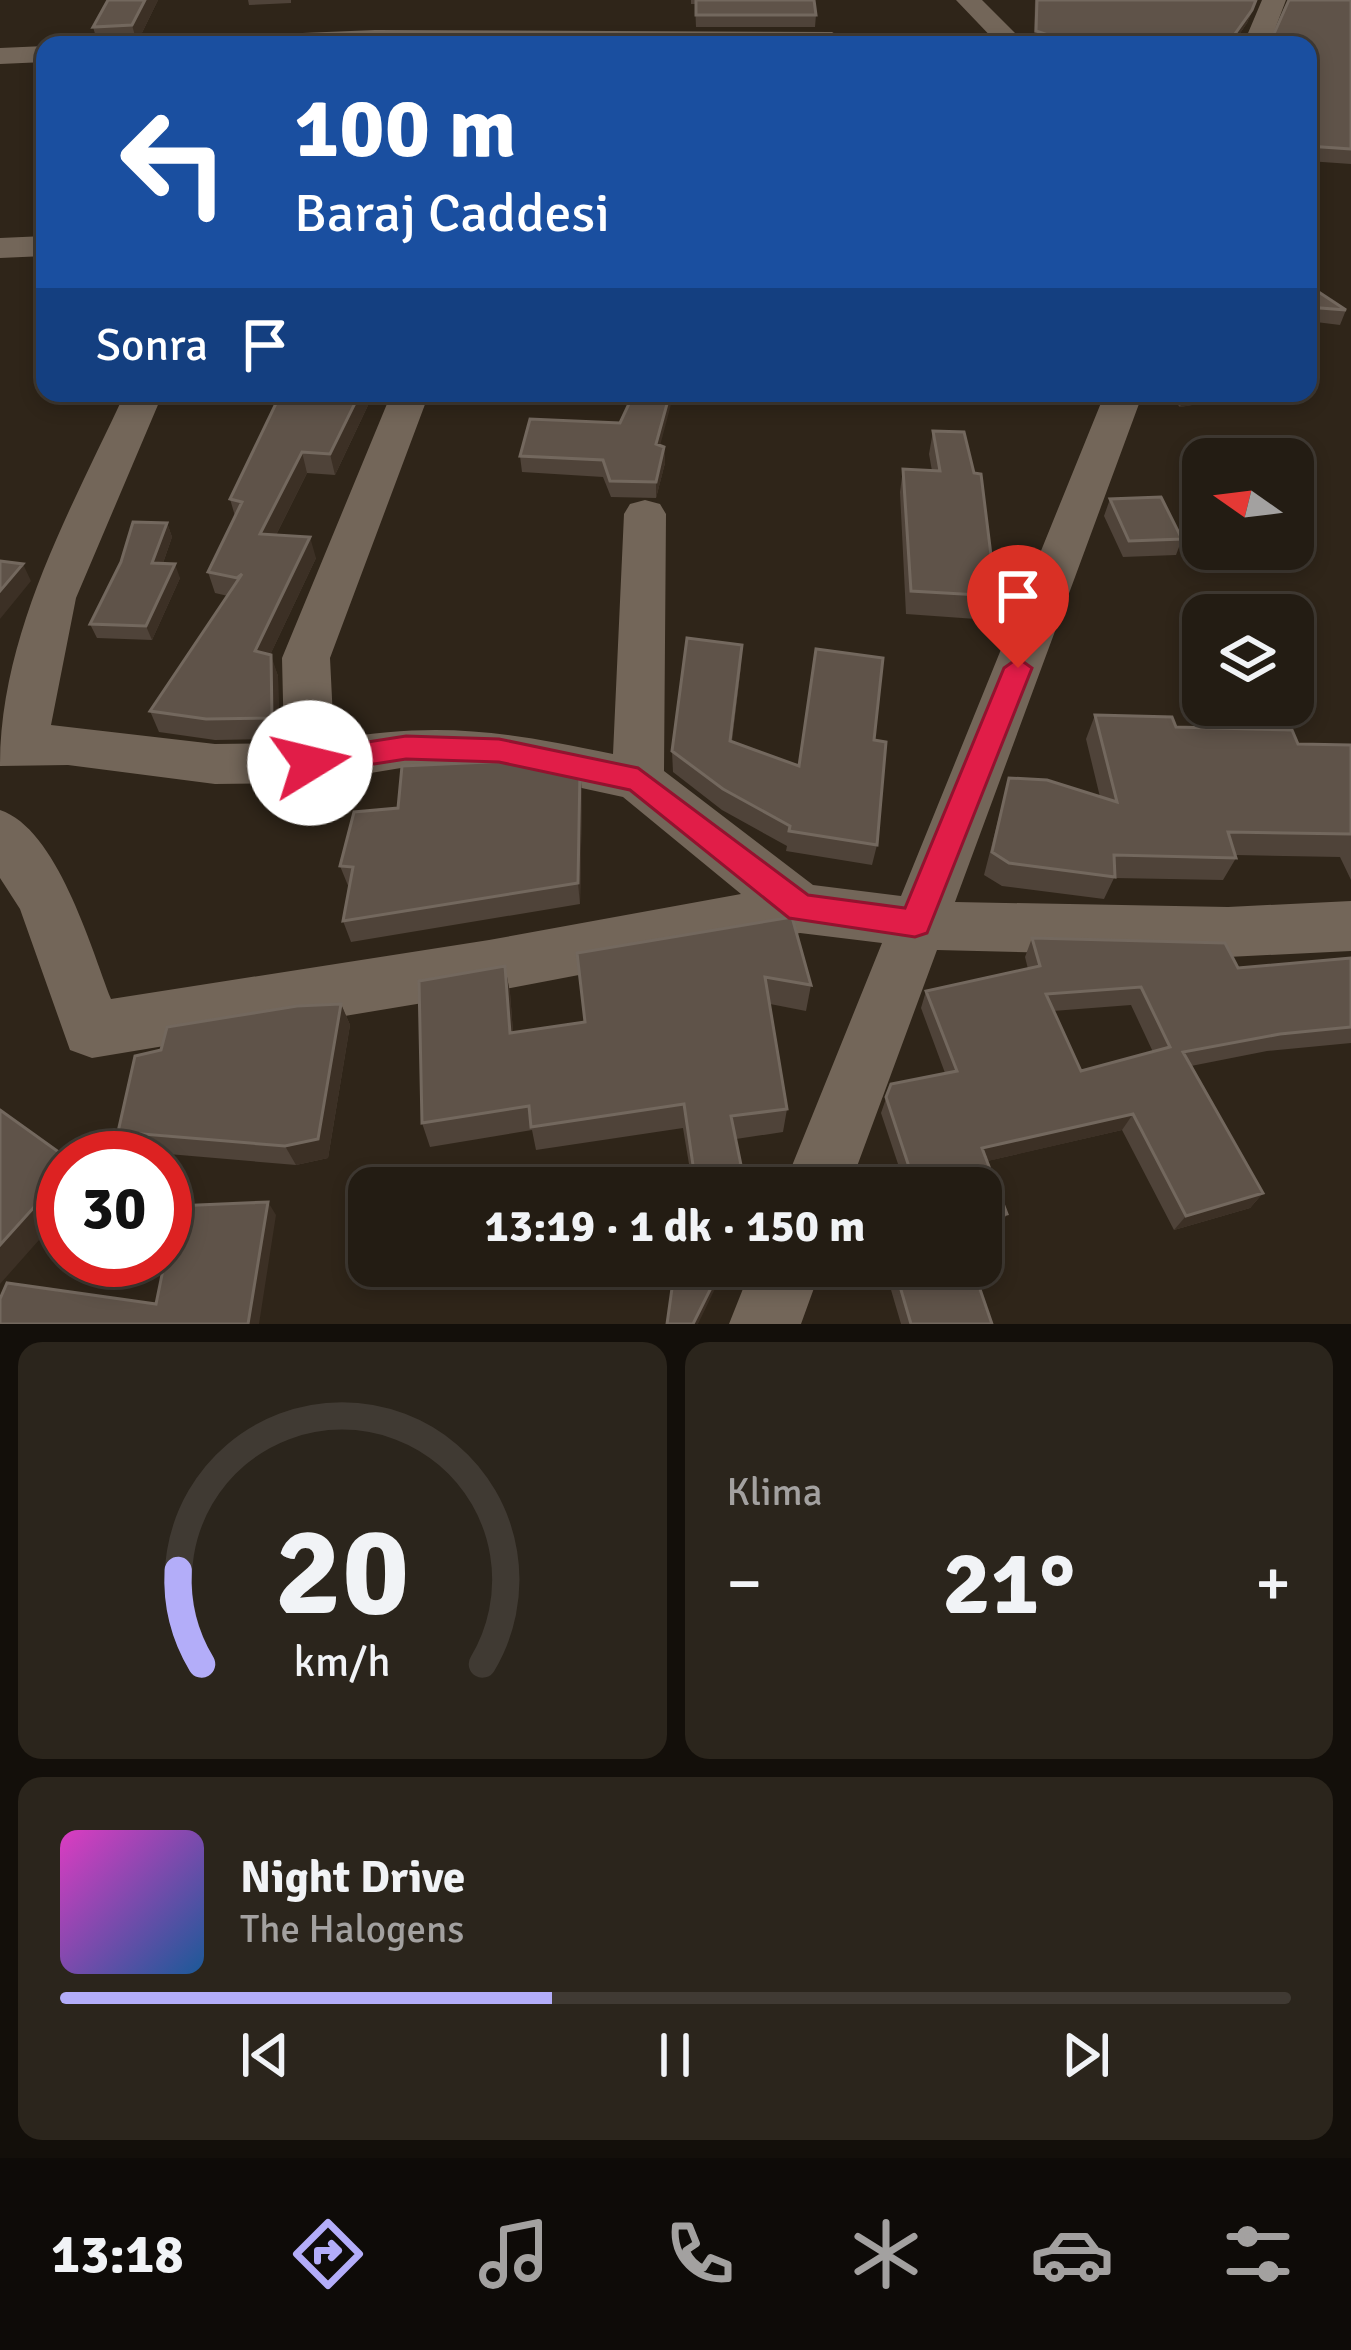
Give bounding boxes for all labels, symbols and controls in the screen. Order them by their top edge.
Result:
text: 100 m [294,77,516,181]
icon: left [96,84,252,240]
text: Baraj Caddesi [294,180,610,247]
icon: arrive [232,312,298,378]
text: Sonra [96,318,208,373]
north arrow [1182,438,1314,570]
map controls [1182,438,1314,726]
pin [967,545,1069,668]
icon: arrive [985,563,1051,629]
button: layers [1182,594,1314,726]
position arrow [247,700,373,826]
speed limit sign: 30 [36,1131,192,1287]
text: 13:19 · 1 dk · 150 m [485,1199,865,1254]
text: Klima [727,1468,822,1516]
text: 20 [275,1496,410,1649]
text: 21° [942,1528,1075,1639]
text: − [727,1543,762,1624]
text: + [1255,1543,1291,1624]
text: km/h [294,1635,391,1688]
text: Night Drive [240,1850,465,1905]
text: The Halogens [240,1905,464,1953]
icon: previous [232,2022,298,2088]
icon: pause [642,2022,708,2088]
icon: next [1053,2022,1119,2088]
icon: directions [286,2212,370,2296]
icon: music [472,2212,556,2296]
icon: phone [658,2212,742,2296]
icon: climate [844,2212,928,2296]
icon: car [1030,2212,1114,2296]
icon: filters [1216,2212,1300,2296]
text: 13:18 [51,2221,184,2288]

